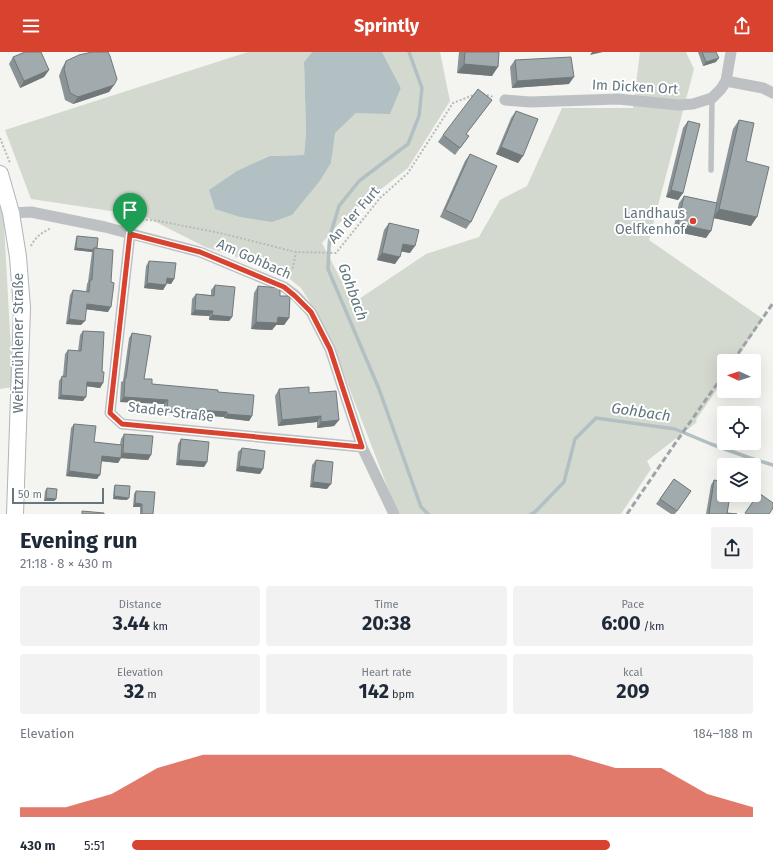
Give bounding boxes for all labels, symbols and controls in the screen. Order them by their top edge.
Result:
icon: menu [20,15,42,37]
text: Sprintly [354,15,419,37]
icon: share [731,15,753,37]
street label: Im Dicken Ort [591,76,679,98]
street label: An der Furt [325,182,384,247]
pin [113,193,147,234]
icon: arrive [119,199,141,221]
place label: Landhaus Oelfkenhof [615,205,686,238]
marker: Landhaus Oelfkenhof [688,216,698,226]
street label: Am Gohbach [214,235,294,283]
water label: Gohbach [334,261,372,323]
street label: Weitzmühlener Straße [10,273,27,413]
north arrow [717,354,761,398]
map controls [717,354,761,502]
street label: Stader Straße [127,398,215,426]
water label: Gohbach [610,399,672,425]
button: locate [717,406,761,450]
button: layers [717,458,761,502]
scale bar [12,486,104,505]
text: 50 m [18,488,42,501]
text: Evening run [20,527,137,554]
button: share [711,527,753,569]
text: 21:18 · 8 × 430 m [20,556,113,571]
text: Distance [119,598,162,611]
text: Time [374,598,399,611]
text: Pace [621,598,644,611]
text: 3.44 [112,611,150,635]
text: 20:38 [362,611,411,635]
text: 6:00 [601,611,641,635]
text: km [150,620,168,633]
text: /km [641,620,664,633]
text: Elevation [117,666,163,679]
text: Heart rate [361,666,412,679]
text: kcal [623,666,643,679]
text: 32 [124,679,144,703]
text: 142 [359,679,389,703]
text: 209 [616,679,649,703]
text: m [144,688,157,701]
text: bpm [389,688,414,701]
text: Elevation [20,726,74,741]
text: 184–188 m [693,726,753,741]
text: 430 m [20,838,56,853]
text: 5:51 [84,838,105,853]

